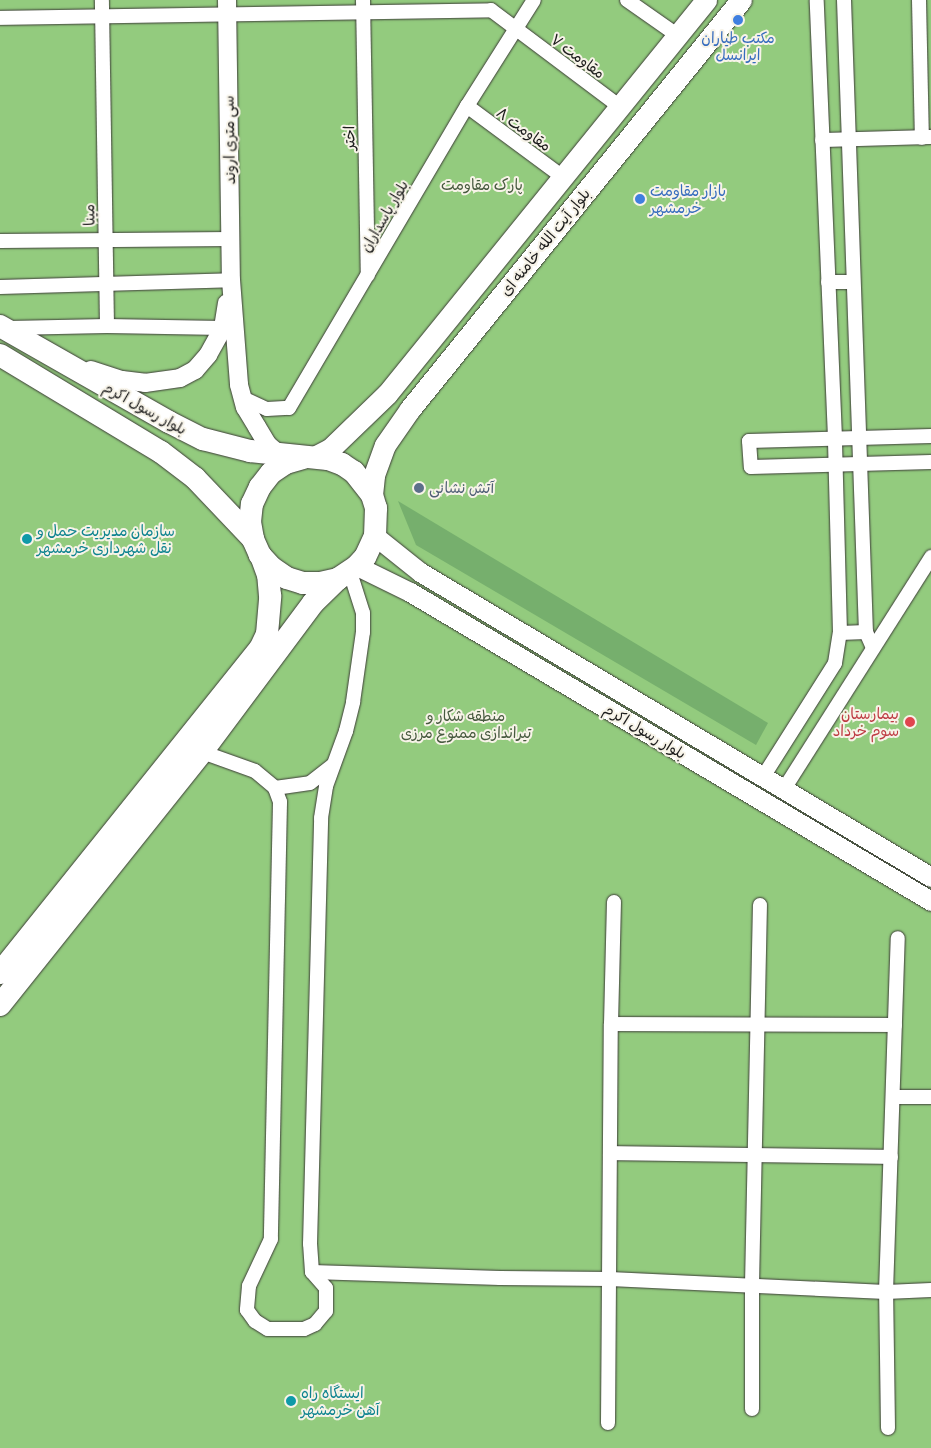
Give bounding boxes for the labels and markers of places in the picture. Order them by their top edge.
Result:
marker: مكتب طياران ايرانسل [732,14,744,26]
place label: مكتب طياران ايرانسل [701,28,775,63]
place label: بازار مقاومت خرمشهر [650,181,726,216]
marker: بازار مقاومت خرمشهر [634,193,646,205]
place label: آتش نشانی [429,479,494,497]
marker: آتش نشانی [413,482,425,494]
place label: سازمان مدیریت حمل و نقل شهرداری خرمشهر [37,521,175,556]
marker: سازمان مدیریت حمل و نقل شهرداری خرمشهر [21,533,33,545]
place label: بیمارستان سوم خرداد [833,704,899,739]
marker: بیمارستان سوم خرداد [903,715,917,729]
place label: ایستگاه راه آهن خرمشهر [301,1383,379,1418]
marker: ایستگاه راه آهن خرمشهر [285,1395,297,1407]

